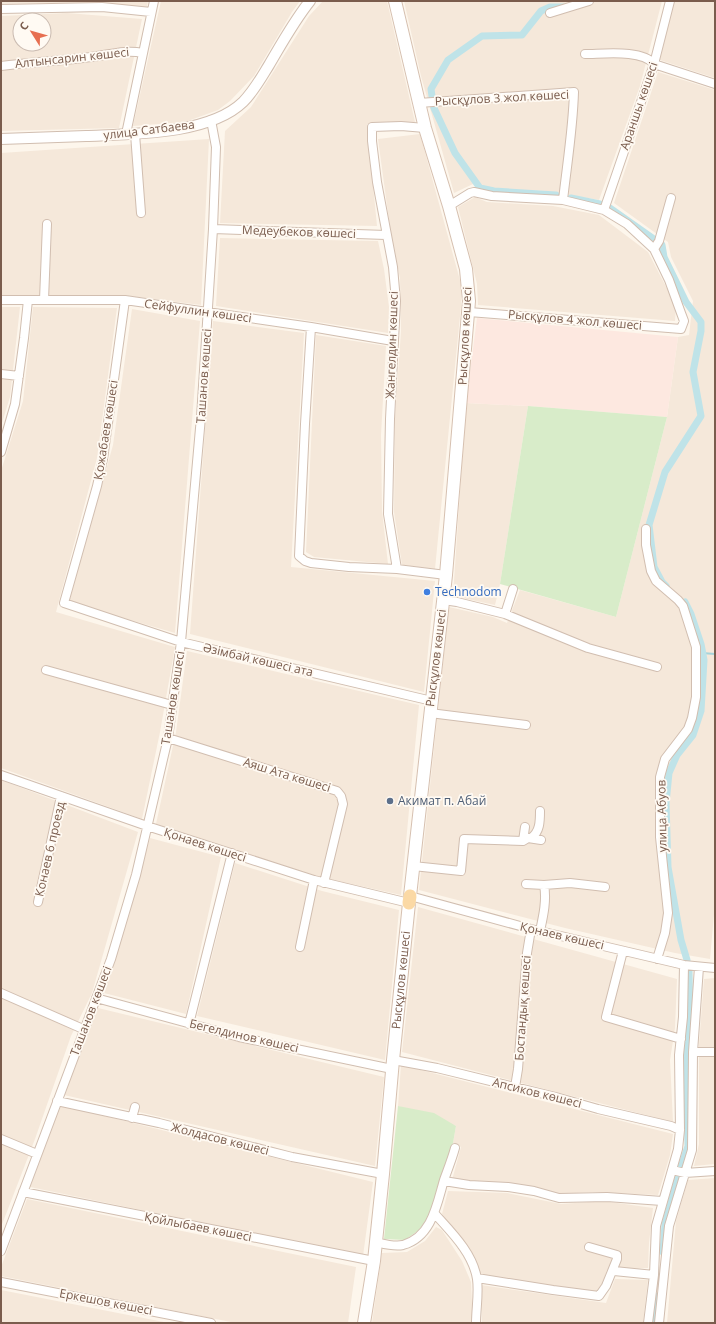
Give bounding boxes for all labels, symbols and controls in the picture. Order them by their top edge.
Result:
north arrow [12,12,52,52]
text: С [16,18,32,33]
street label: Алтынсарин көшесі [14,43,130,72]
street label: Араншы көшесі [616,60,662,152]
street label: Рысқұлов 3 жол көшесі [434,85,570,110]
street label: улица Сатбаева [102,115,196,144]
street label: Медеубеков көшесі [242,221,356,242]
street label: Рысқұлов көшесі [453,286,476,386]
street label: Жангелдин көшесі [381,291,402,399]
street label: Сейфуллин көшесі [143,295,253,326]
street label: Рысқұлов 4 жол көшесі [507,305,643,334]
street label: Ташанов көшесі [192,328,215,424]
street label: Қожабаев көшесі [89,379,122,481]
place label: Technodom [435,583,502,600]
marker: Technodom [422,587,432,597]
street label: Рысқұлов көшесі [421,608,450,708]
street label: Әзімбай көшесі ата [201,639,315,680]
street label: Ташанов көшесі [157,650,188,746]
street label: Аяш Ата көшесі [241,753,333,796]
street label: улица Абуов [652,779,671,852]
place label: Акимат п. Абай [398,792,486,809]
marker: Акимат п. Абай [385,796,395,806]
street label: Конаев 6 проезд [30,800,69,898]
street label: Қонаев көшесі [162,823,249,866]
street label: Қонаев көшесі [518,918,606,953]
street label: Рысқұлов көшесі [387,930,414,1030]
street label: Бостандық көшесі [510,955,535,1061]
street label: Ташанов көшесі [66,963,116,1058]
street label: Бегелдинов көшесі [188,1015,301,1056]
street label: Апсиков көшесі [491,1073,584,1112]
street label: Жолдасов көшесі [169,1118,271,1159]
street label: Қойлыбаев көшесі [143,1208,253,1245]
street label: Еркешов көшесі [58,1284,154,1319]

